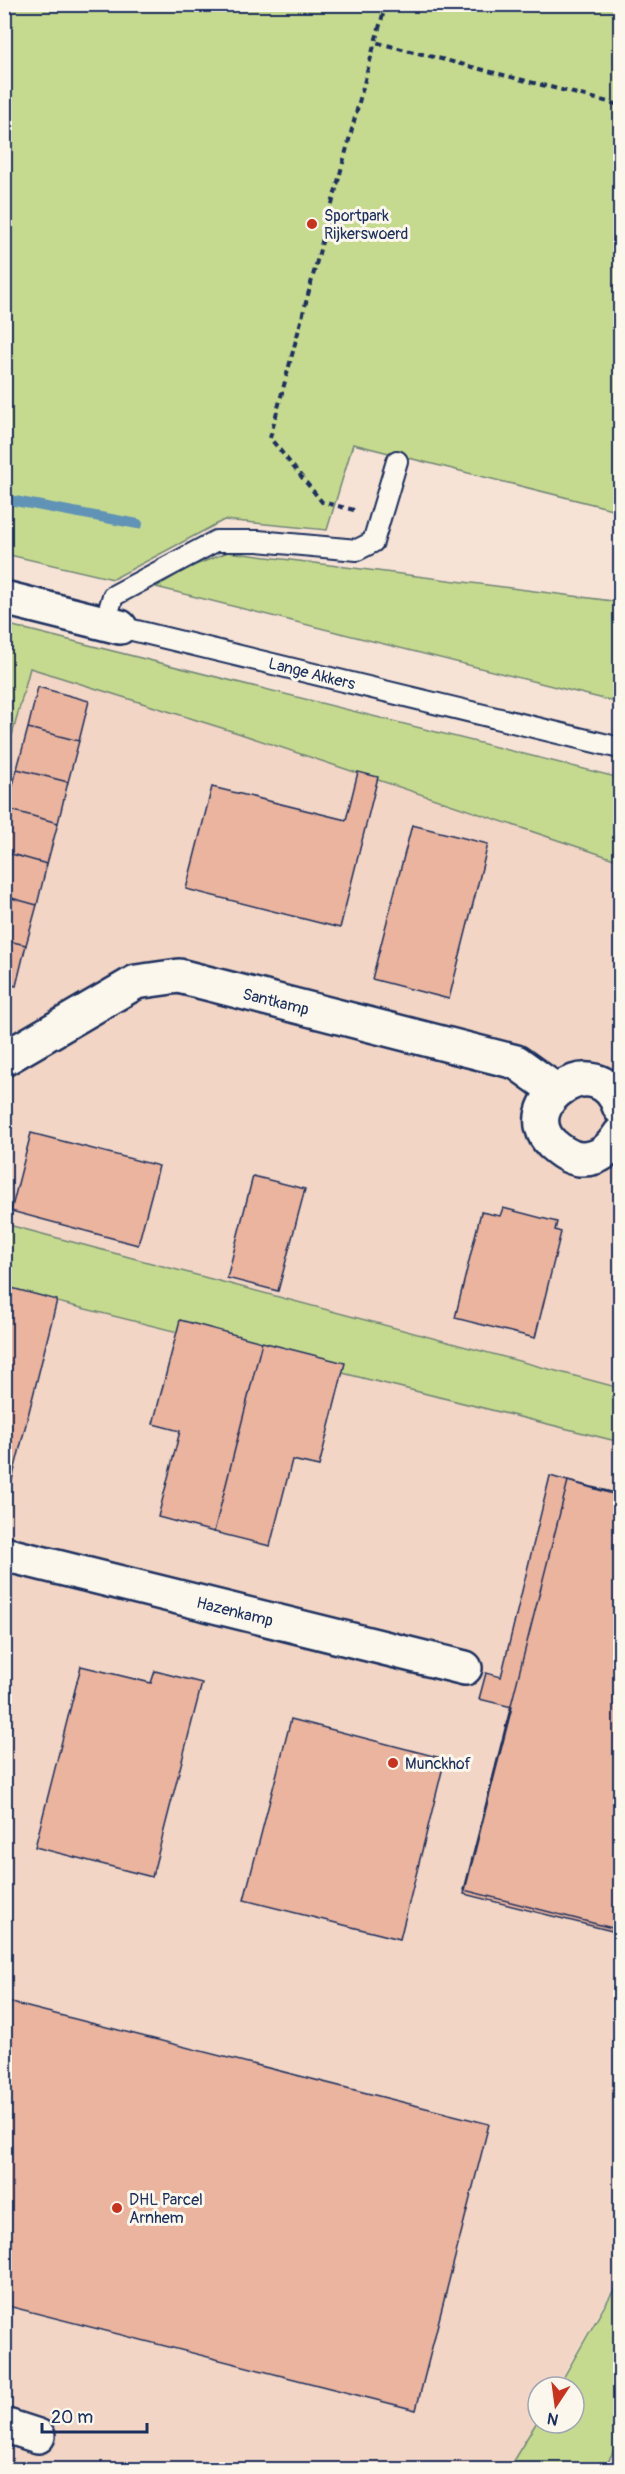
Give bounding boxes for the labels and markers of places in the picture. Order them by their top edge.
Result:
place label: Sportpark Rijkerswoerd [324,206,408,244]
marker: Sportpark Rijkerswoerd [305,217,319,231]
place label: Munckhof [405,1754,472,1774]
marker: Munckhof [386,1756,400,1770]
place label: DHL Parcel Arnhem [129,2190,203,2228]
marker: DHL Parcel Arnhem [110,2201,124,2215]

